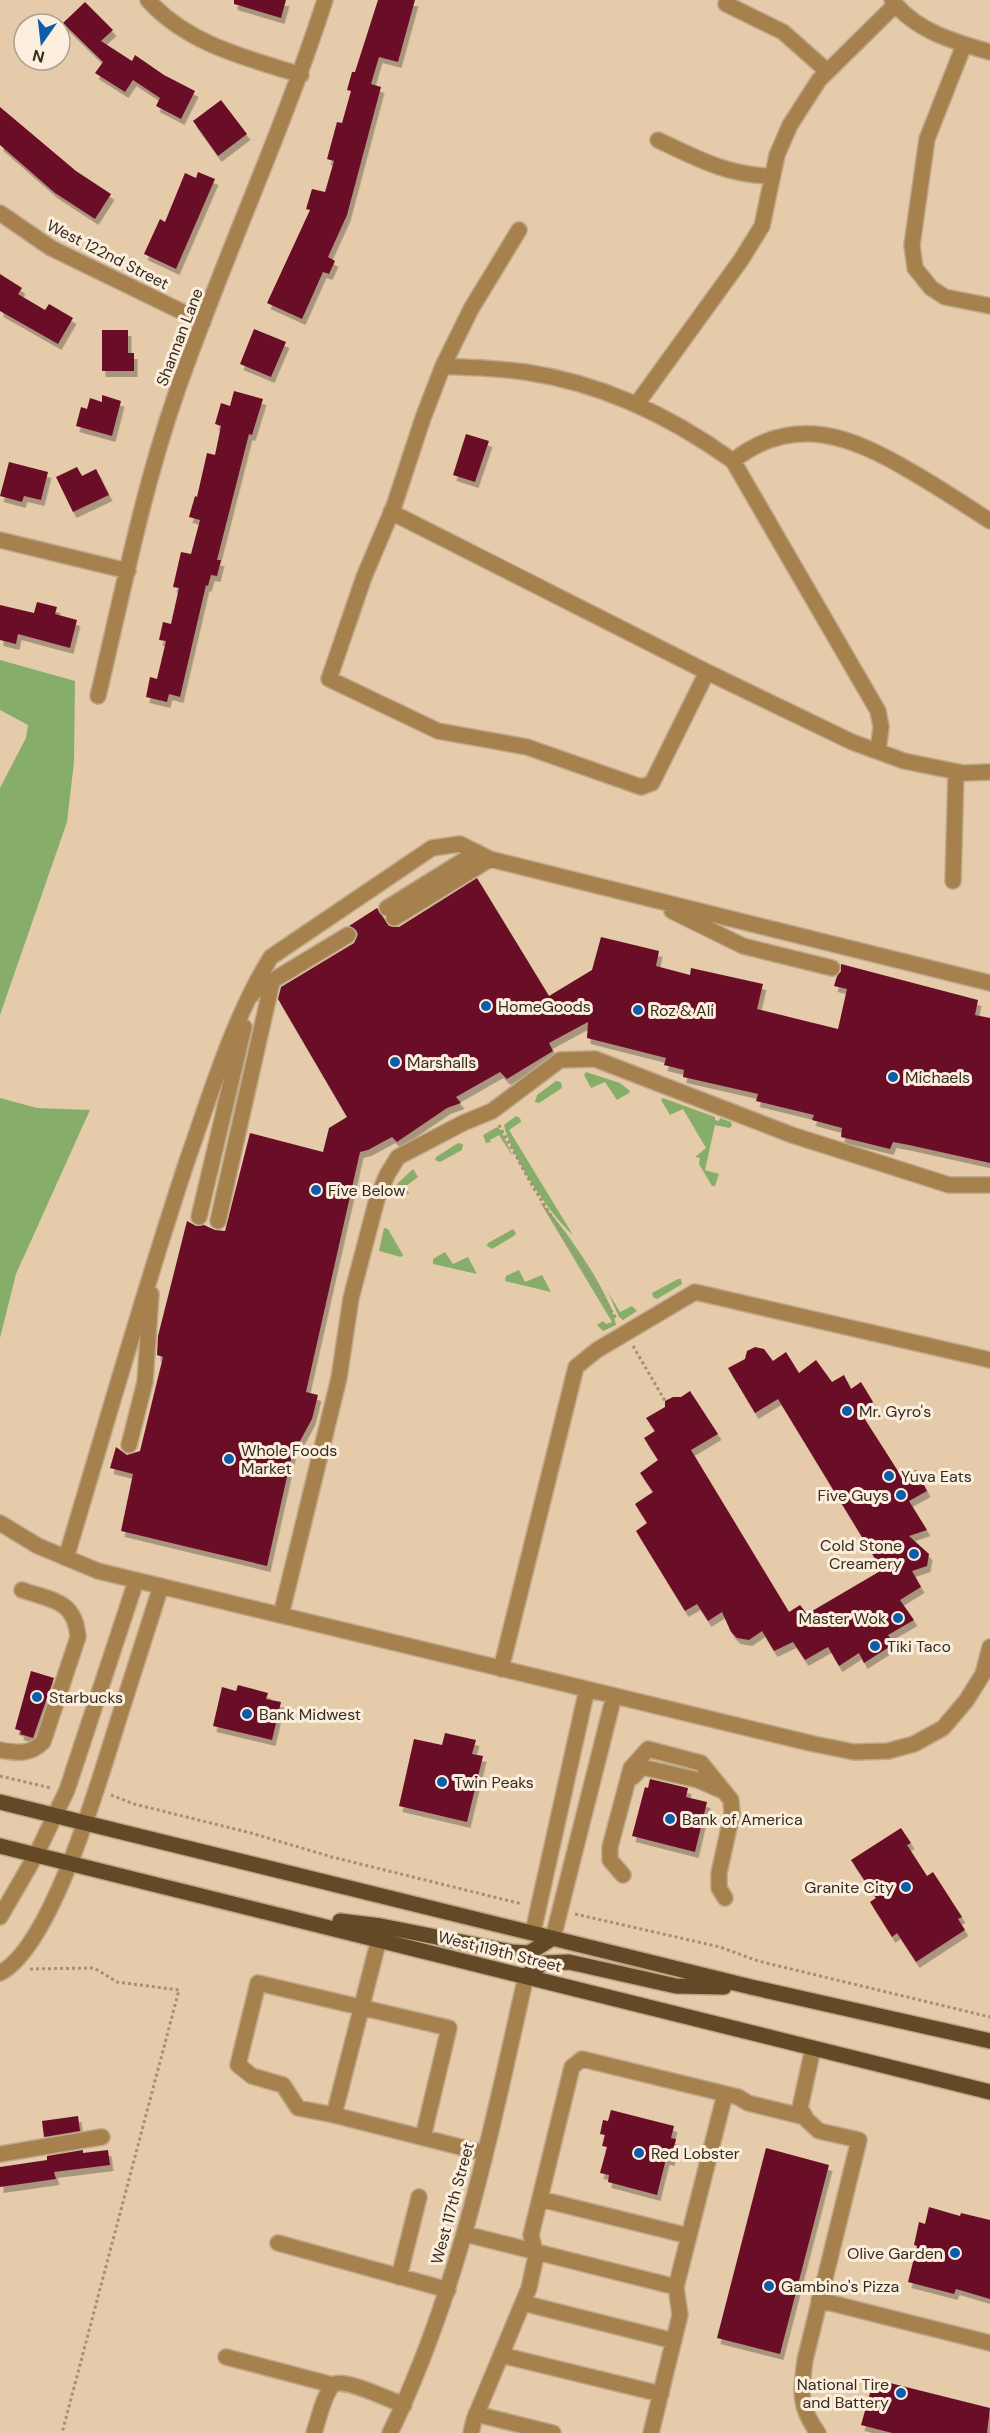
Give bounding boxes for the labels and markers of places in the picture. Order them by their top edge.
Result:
place label: HomeGoods [498,996,591,1017]
marker: HomeGoods [479,999,493,1013]
place label: Roz & Ali [650,1000,714,1021]
marker: Roz & Ali [631,1003,645,1017]
place label: Marshalls [407,1052,476,1073]
marker: Marshalls [388,1055,402,1069]
place label: Michaels [905,1067,970,1088]
marker: Michaels [886,1070,900,1084]
place label: Five Below [328,1180,405,1201]
marker: Five Below [309,1183,323,1197]
place label: Mr. Gyro's [859,1401,931,1422]
marker: Mr. Gyro's [840,1404,854,1418]
place label: Whole Foods Market [241,1440,337,1479]
marker: Whole Foods Market [222,1452,236,1466]
place label: Yuva Eats [901,1466,972,1487]
marker: Yuva Eats [882,1469,896,1483]
place label: Five Guys [817,1485,889,1506]
marker: Five Guys [894,1488,908,1502]
place label: Cold Stone Creamery [820,1535,902,1574]
marker: Cold Stone Creamery [907,1547,921,1561]
place label: Master Wok [799,1608,886,1629]
marker: Master Wok [891,1611,905,1625]
place label: Tiki Taco [887,1636,951,1657]
marker: Tiki Taco [868,1639,882,1653]
place label: Starbucks [49,1687,123,1708]
marker: Starbucks [30,1690,44,1704]
place label: Bank Midwest [259,1704,361,1725]
marker: Bank Midwest [240,1707,254,1721]
place label: Twin Peaks [454,1772,534,1793]
marker: Twin Peaks [435,1775,449,1789]
place label: Bank of America [682,1809,803,1830]
marker: Bank of America [663,1812,677,1826]
place label: Granite City [804,1877,894,1898]
marker: Granite City [899,1880,913,1894]
place label: Red Lobster [651,2143,740,2164]
marker: Red Lobster [632,2146,646,2160]
place label: Olive Garden [847,2243,943,2264]
marker: Olive Garden [948,2246,962,2260]
place label: Gambino's Pizza [781,2276,899,2297]
marker: Gambino's Pizza [762,2279,776,2293]
place label: National Tire and Battery [797,2374,889,2413]
marker: National Tire and Battery [894,2386,908,2400]

